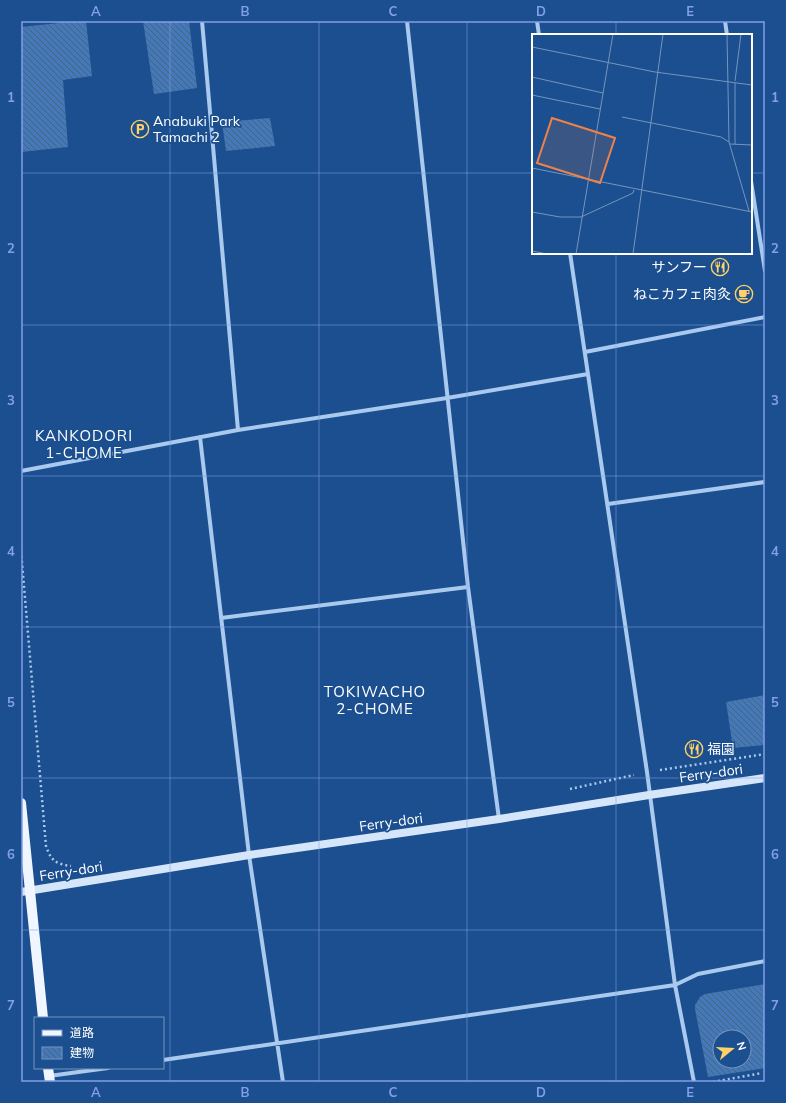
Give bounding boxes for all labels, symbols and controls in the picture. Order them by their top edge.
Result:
text: A [91,3,101,19]
text: B [241,3,250,19]
text: C [389,3,398,19]
text: D [536,3,546,19]
text: E [686,3,694,19]
inset map [532,34,752,254]
text: 1 [7,89,15,105]
text: 1 [771,89,779,105]
place label: Anabuki Park Tamachi 2 [153,112,241,146]
parking icon: Anabuki Park Tamachi 2 [130,119,150,139]
text: 2 [7,240,15,256]
text: 2 [771,240,779,256]
restaurant icon: サンフー [710,257,730,277]
place label: サンフー [651,258,707,276]
cafe icon: ねこカフェ肉灸 [734,284,754,304]
place label: ねこカフェ肉灸 [633,285,731,303]
text: 3 [7,392,15,408]
text: 3 [771,392,779,408]
district label: KANKODORI 1-CHOME [35,426,133,462]
text: 4 [7,543,15,559]
text: 4 [771,543,779,559]
district label: TOKIWACHO 2-CHOME [324,682,426,718]
text: 5 [7,694,15,710]
text: 5 [771,694,779,710]
restaurant icon: 福園 [684,739,704,759]
place label: 福園 [707,740,735,758]
street label: Ferry-dori [678,760,744,786]
street label: Ferry-dori [358,809,424,835]
text: 6 [7,846,15,862]
text: 6 [771,846,779,862]
street label: Ferry-dori [38,857,104,885]
text: 7 [7,997,15,1013]
text: 7 [771,997,779,1013]
legend [34,1017,164,1069]
text: 道路 [70,1025,94,1040]
north arrow [712,1029,752,1069]
text: N [734,1040,749,1052]
text: 建物 [70,1045,94,1060]
text: A [91,1084,101,1100]
text: B [241,1084,250,1100]
text: C [389,1084,398,1100]
text: D [536,1084,546,1100]
text: E [686,1084,694,1100]

